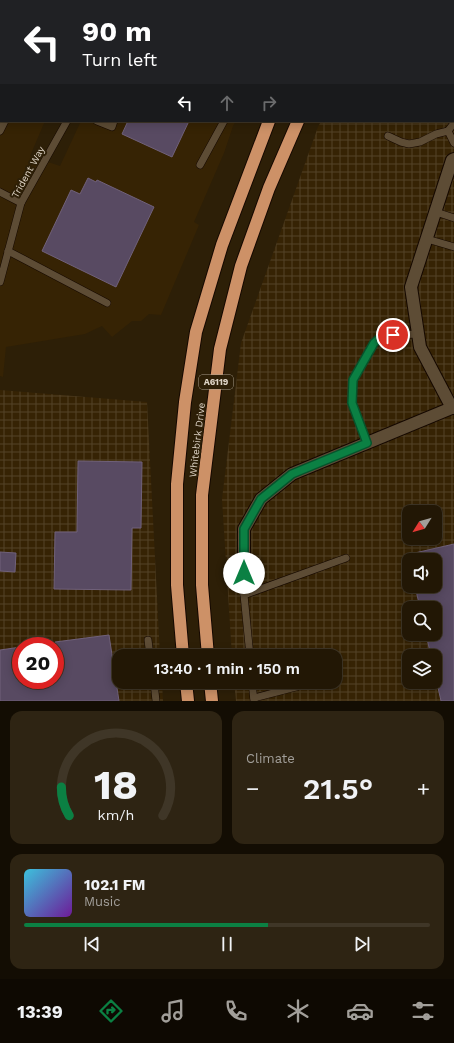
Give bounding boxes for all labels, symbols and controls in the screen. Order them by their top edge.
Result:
text: 90 m [82,15,152,48]
icon: left [16,16,68,68]
text: Turn left [82,49,157,70]
icon: left [174,92,196,114]
icon: ahead [216,92,238,114]
icon: right [258,92,280,114]
street label: Trident Way [9,144,47,200]
pin [376,318,410,352]
icon: arrive [382,324,404,346]
road number: A6119 [199,375,233,389]
street label: Whitebirk Drive [187,402,207,478]
north arrow [402,505,442,545]
map controls [402,505,442,689]
position arrow [223,552,265,594]
button: sound [402,553,442,593]
button: search [402,601,442,641]
speed limit sign: 20 [12,637,64,689]
button: layers [402,649,442,689]
text: 13:40 · 1 min · 150 m [154,660,300,678]
text: Climate [246,751,295,766]
text: 18 [94,759,138,808]
text: 21.5° [303,771,373,806]
text: − [246,776,259,801]
text: + [417,776,430,801]
text: km/h [98,806,134,822]
text: 102.1 FM [84,876,145,894]
text: Music [84,894,121,909]
icon: previous [81,933,103,955]
icon: pause [216,933,238,955]
icon: next [351,933,373,955]
icon: directions [97,997,125,1025]
icon: music [159,997,187,1025]
icon: phone [222,997,250,1025]
icon: climate [284,997,312,1025]
icon: car [346,997,374,1025]
icon: filters [409,997,437,1025]
text: 13:39 [17,1001,63,1022]

